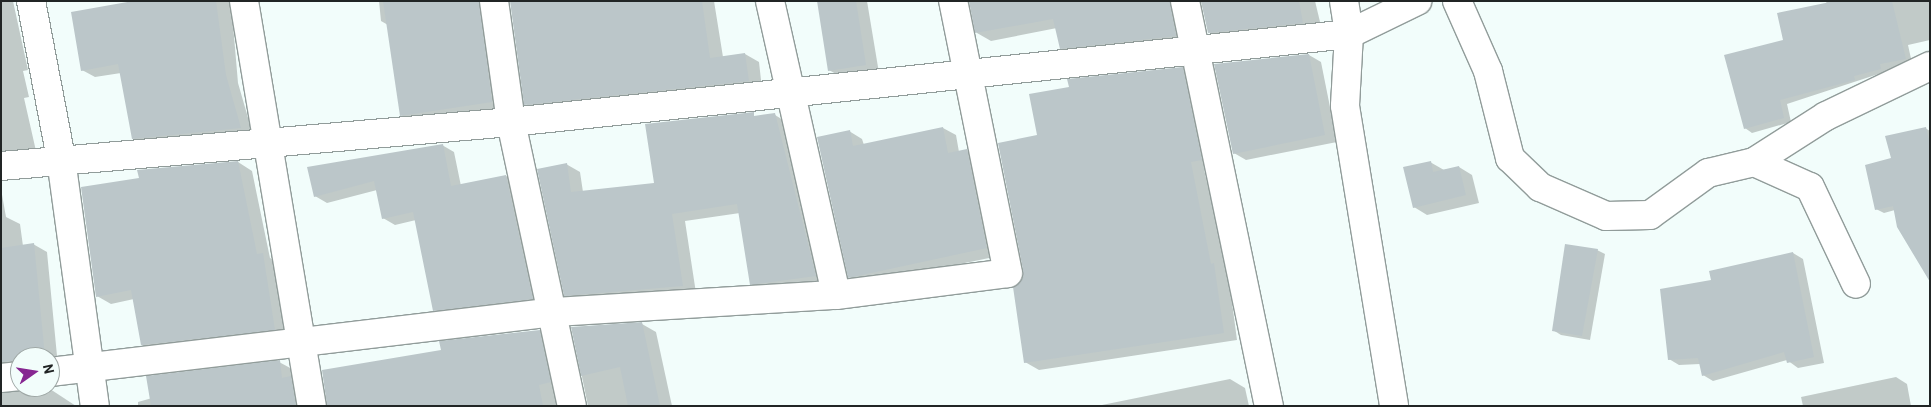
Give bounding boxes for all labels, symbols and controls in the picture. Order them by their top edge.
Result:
north arrow [10,347,60,397]
text: N [40,362,58,375]

